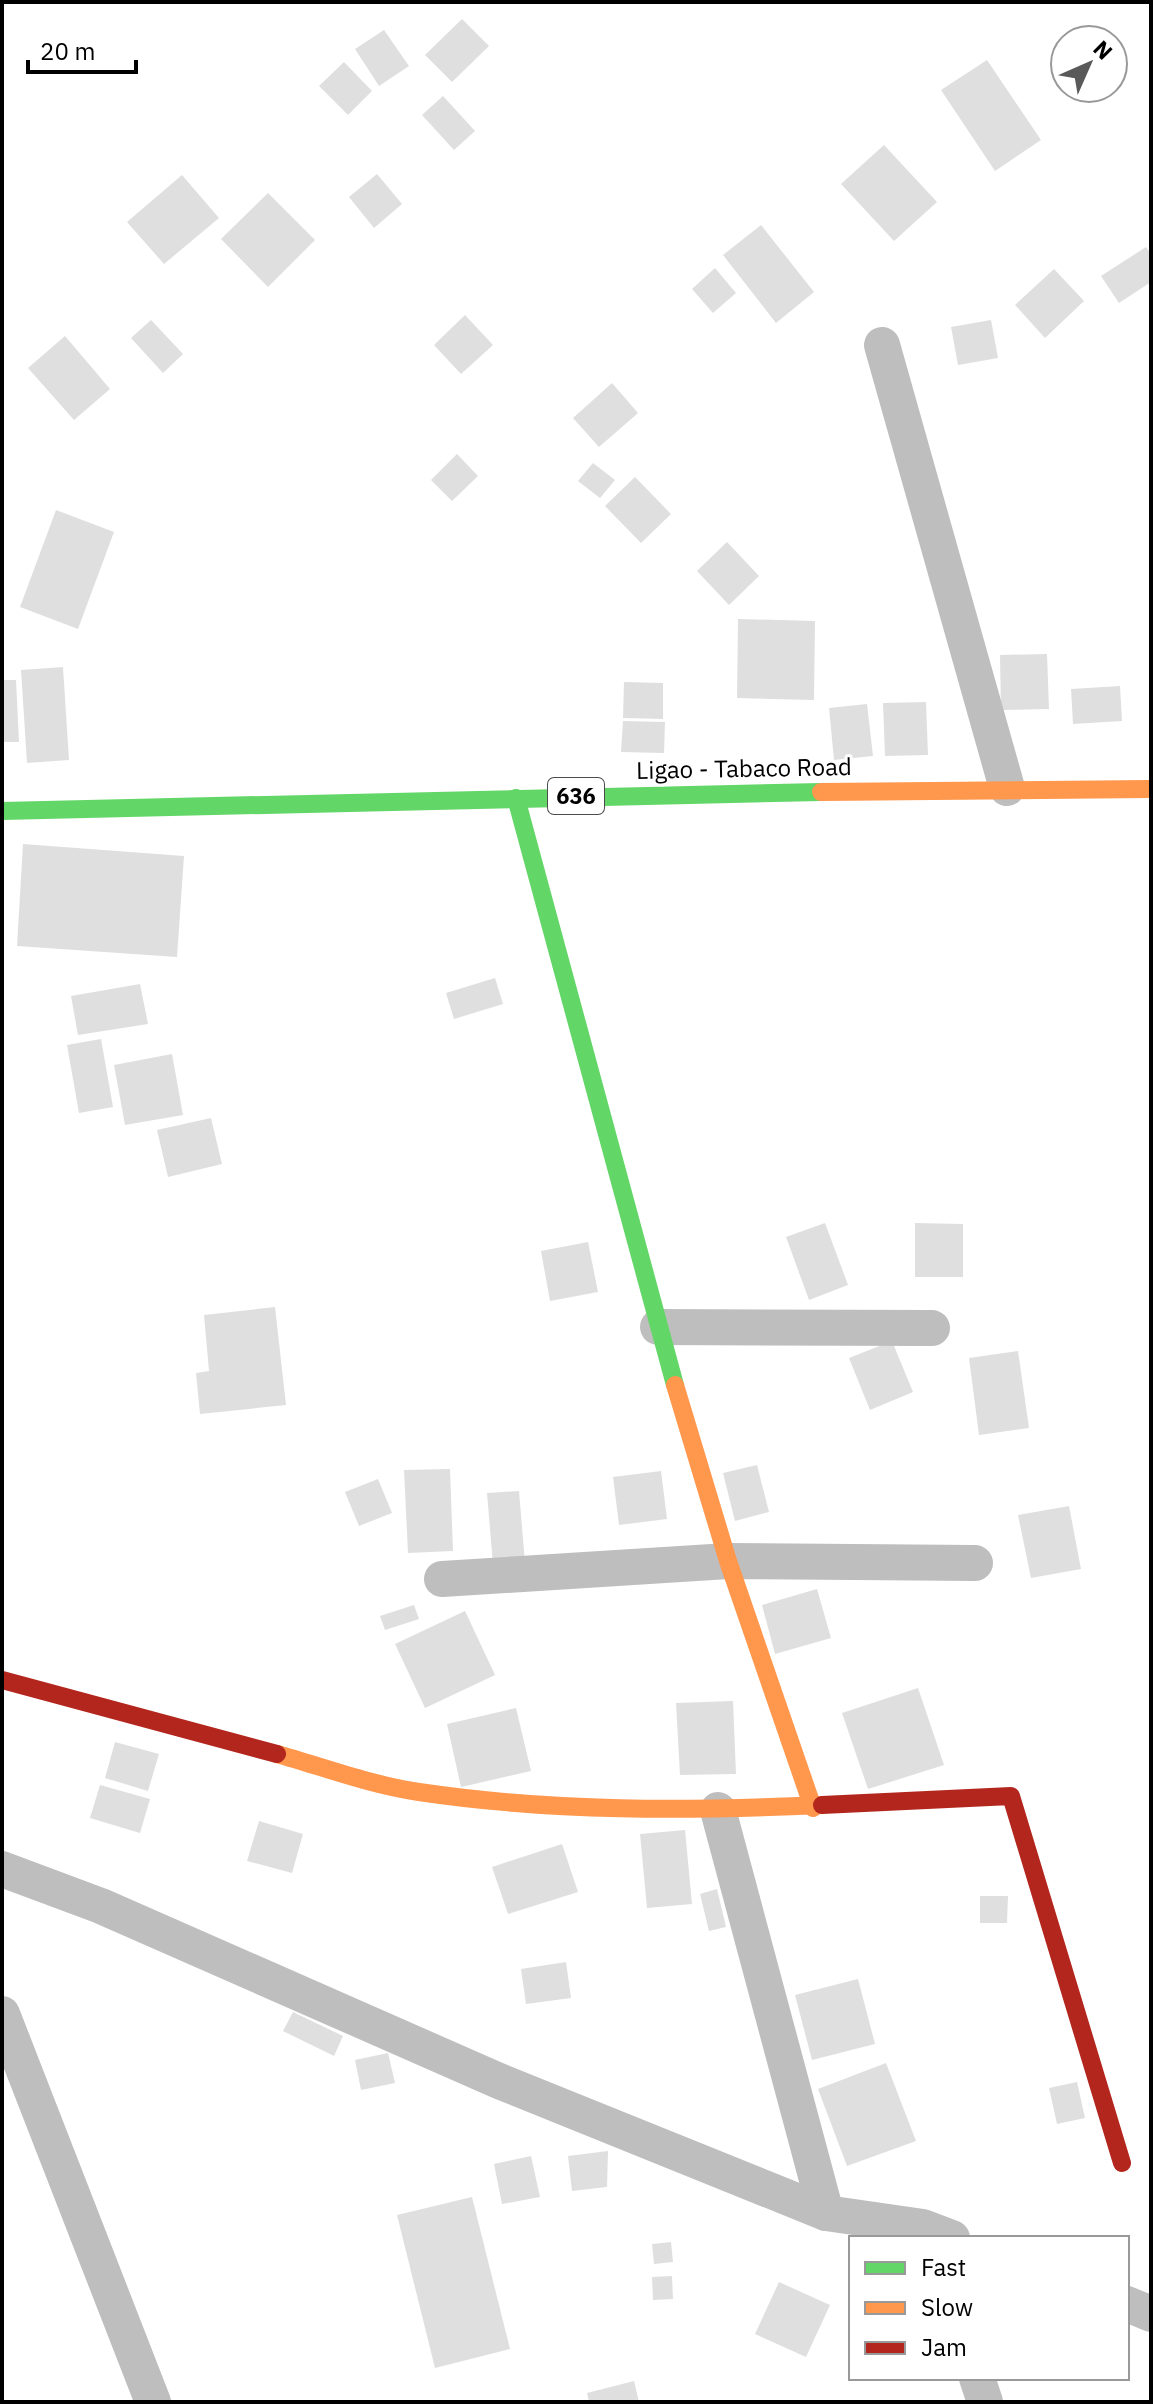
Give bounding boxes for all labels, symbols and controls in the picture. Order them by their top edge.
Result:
scale bar [28,24,136,74]
north arrow [1049,24,1129,104]
text: N [1088,34,1119,65]
text: 20 m [40,35,95,67]
street label: Ligao - Tabaco Road [636,750,852,786]
road number: 636 [548,778,604,814]
legend [849,2236,1129,2380]
text: Fast [921,2251,966,2283]
text: Slow [921,2291,973,2323]
text: Jam [921,2331,967,2363]

